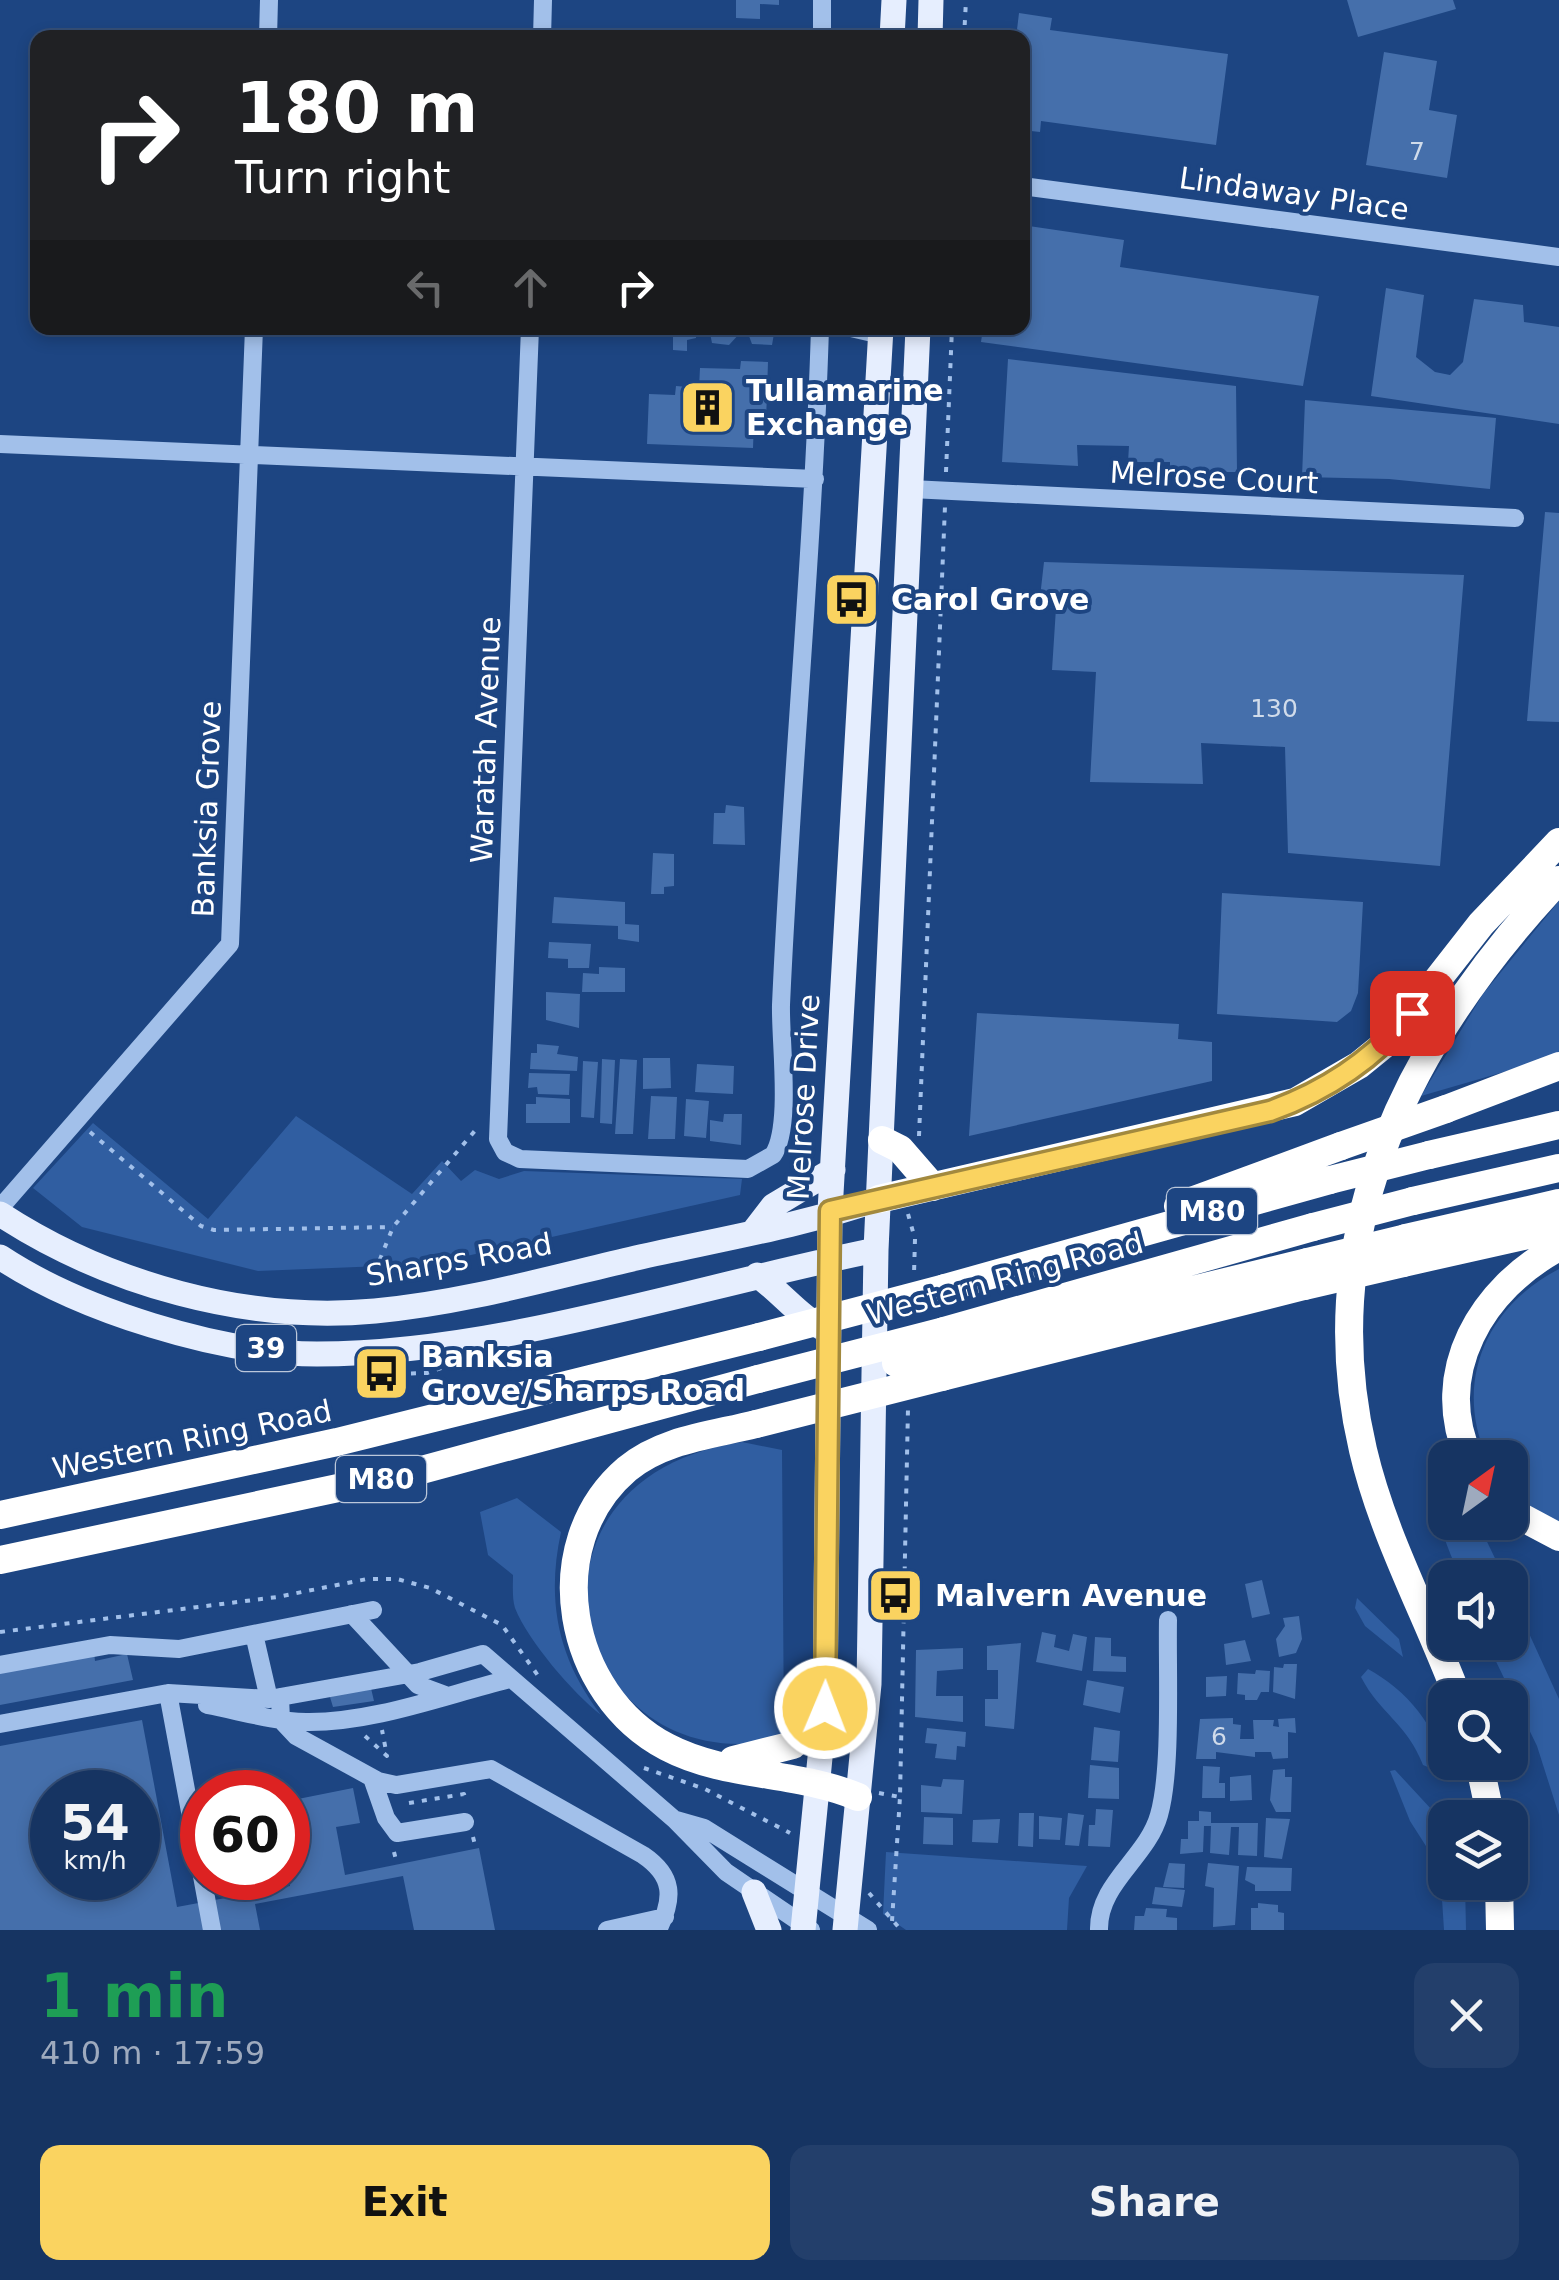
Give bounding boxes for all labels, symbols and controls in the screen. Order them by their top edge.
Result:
text: 180 m [235,67,478,149]
icon: right [70,70,200,200]
house number: 7 [1409,137,1425,166]
text: Turn right [235,151,450,204]
street label: Lindaway Place [1177,160,1411,227]
icon: left [398,260,453,315]
icon: ahead [503,260,558,315]
icon: right [608,260,663,315]
place label: Tullamarine Exchange [746,373,944,442]
building icon: Tullamarine Exchange [677,378,737,438]
street label: Melrose Court [1109,455,1319,500]
bus stop icon: Carol Grove [822,570,882,630]
place label: Carol Grove [891,582,1089,617]
street label: Waratah Avenue [464,616,507,864]
house number: 130 [1250,694,1298,723]
street label: Banksia Grove [185,700,228,918]
pin [1370,971,1455,1056]
icon: arrive [1385,986,1440,1041]
street label: Melrose Drive [781,993,826,1201]
road number: M80 [1167,1188,1257,1234]
street label: Western Ring Road [863,1225,1147,1332]
street label: Sharps Road [363,1226,555,1293]
road number: 39 [236,1325,296,1371]
place label: Banksia Grove/Sharps Road [421,1339,745,1408]
bus stop icon: Banksia Grove/Sharps Road [352,1344,412,1404]
street label: Western Ring Road [49,1393,335,1486]
north arrow [1428,1440,1528,1540]
map controls [1428,1440,1528,1900]
road number: M80 [336,1456,426,1502]
button: sound [1428,1560,1528,1660]
bus stop icon: Malvern Avenue [866,1566,926,1626]
place label: Malvern Avenue [935,1578,1207,1613]
position arrow [773,1656,877,1760]
button: search [1428,1680,1528,1780]
house number: 6 [1211,1722,1227,1751]
speed limit sign: 60 [180,1770,310,1900]
text: 54 [60,1794,130,1852]
button: layers [1428,1800,1528,1900]
text: km/h [63,1846,127,1875]
text: 1 min [40,1961,228,2031]
button: close [1414,1963,1519,2068]
text: 410 m · 17:59 [40,2034,265,2072]
button: Exit [40,2145,770,2260]
button: Share [790,2145,1519,2260]

